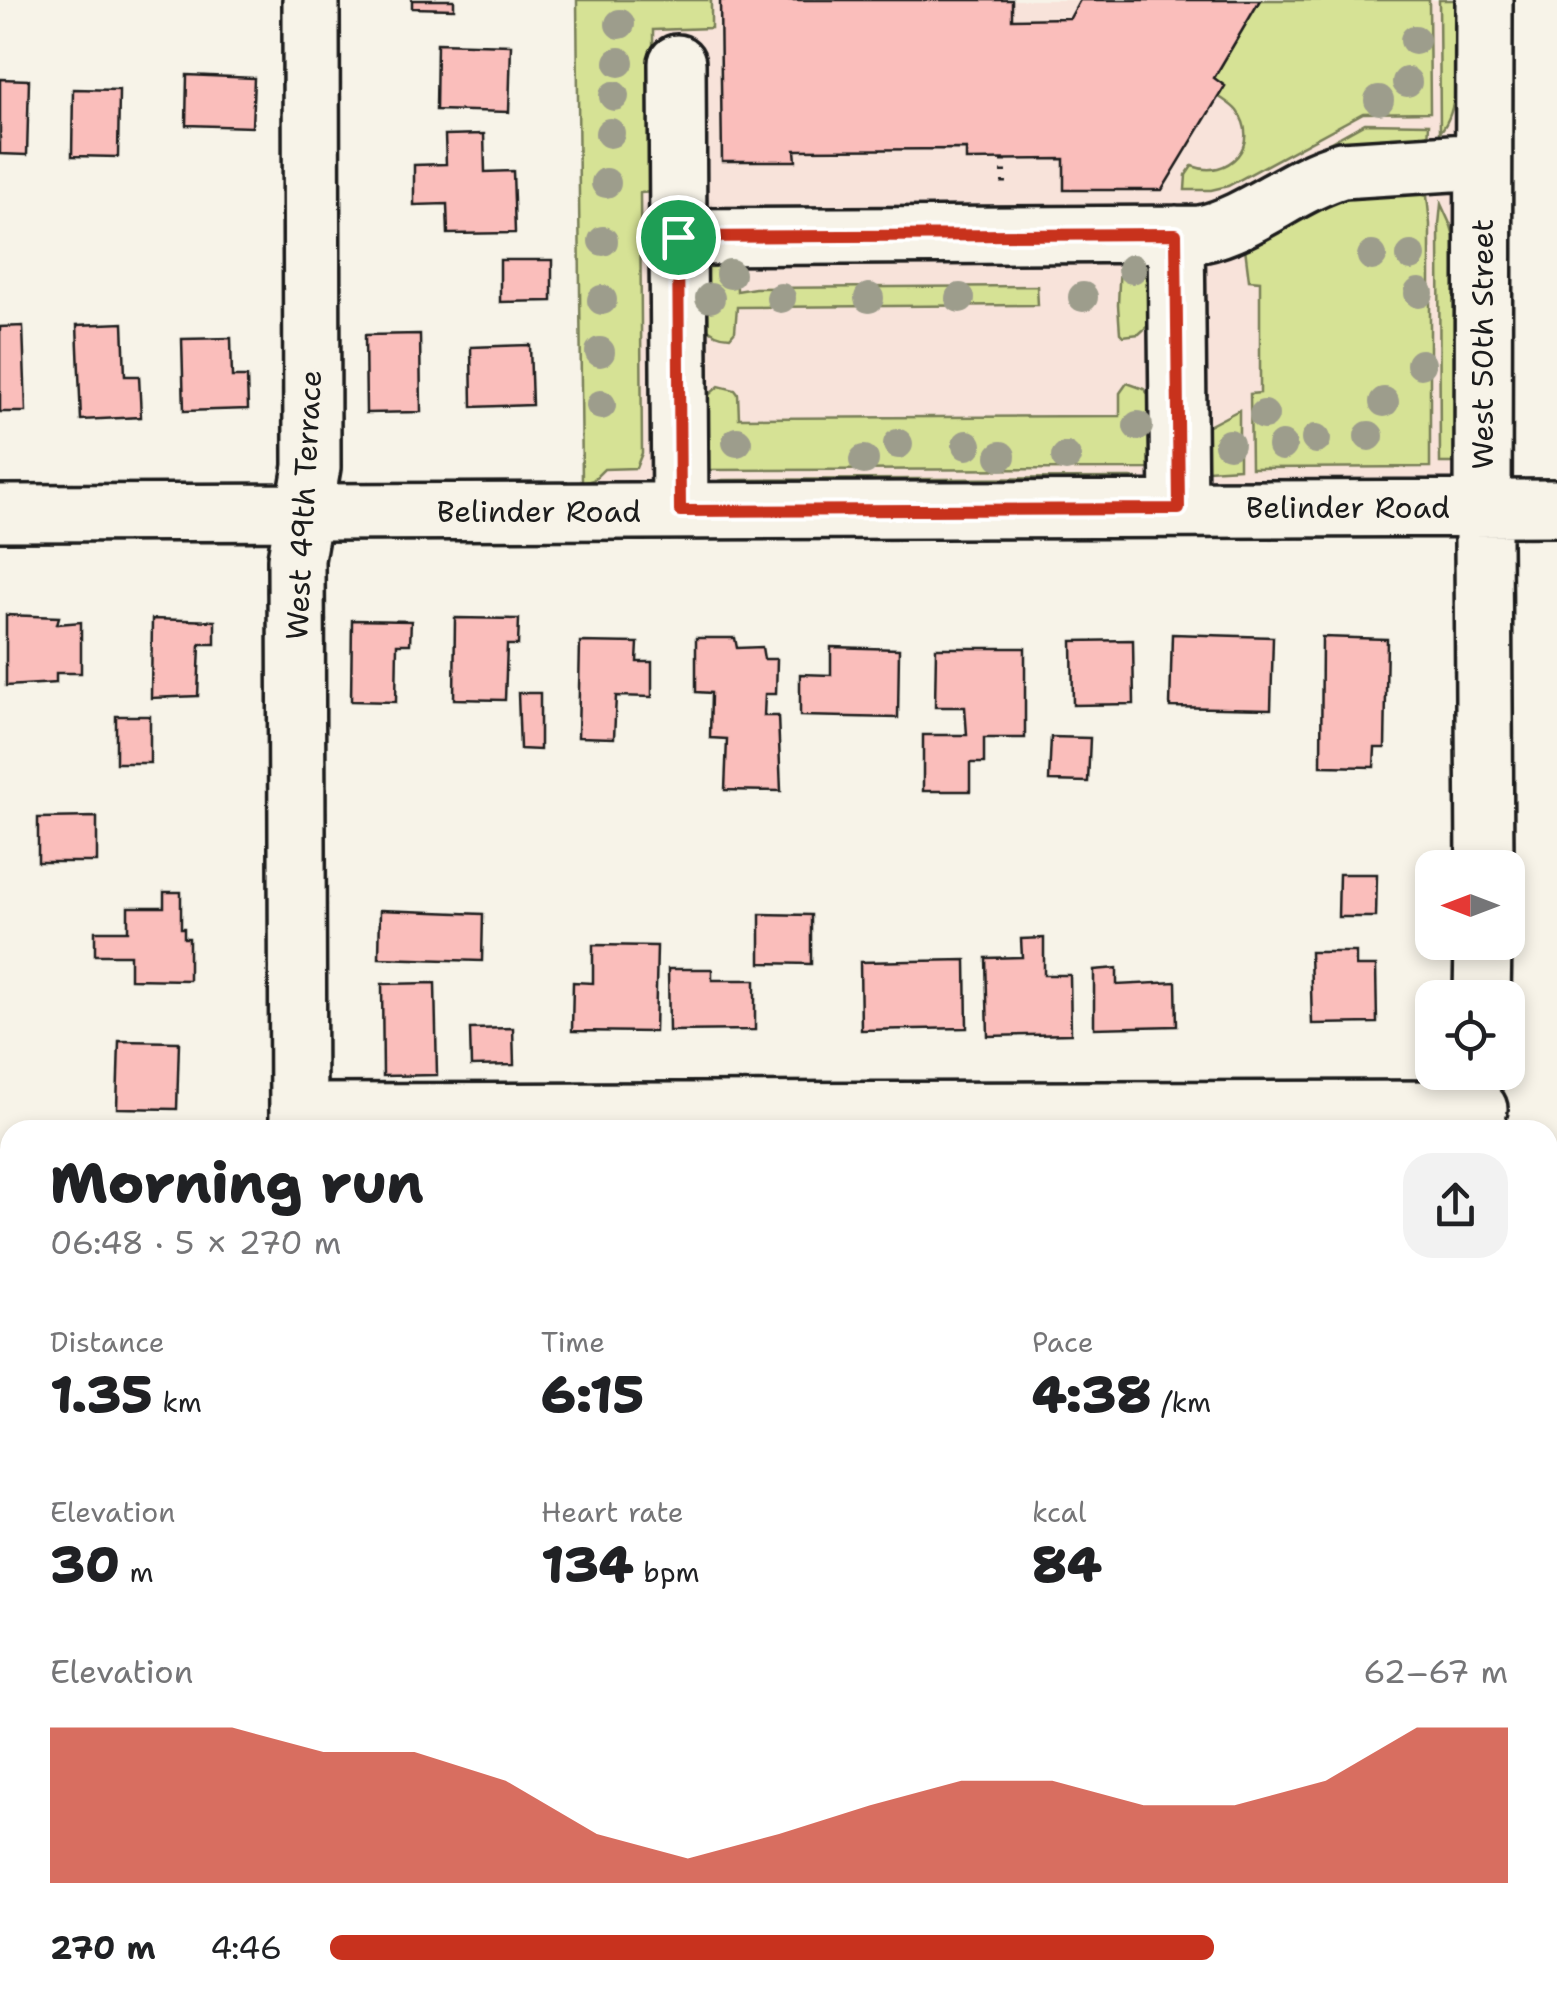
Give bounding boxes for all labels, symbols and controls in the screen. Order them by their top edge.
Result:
pin [636,195,721,280]
icon: arrive [651,210,706,265]
street label: West 50th Street [1462,219,1503,469]
street label: West 49th Terrace [276,369,331,641]
street label: Belinder Road [1246,487,1450,528]
street label: Belinder Road [437,491,641,532]
north arrow [1415,850,1525,960]
map controls [1415,850,1525,1090]
button: locate [1415,980,1525,1090]
text: Morning run [50,1146,424,1220]
button: share [1403,1153,1508,1258]
text: 06:48 · 5 × 270 m [50,1221,341,1264]
text: Distance [50,1323,165,1361]
text: Time [541,1323,605,1361]
text: Pace [1032,1323,1094,1361]
text: 1.35 [50,1361,153,1428]
text: 6:15 [541,1361,644,1428]
text: 4:38 [1032,1361,1151,1428]
text: km [153,1383,202,1421]
text: /km [1151,1383,1211,1421]
text: Elevation [50,1493,175,1531]
text: Heart rate [541,1493,684,1531]
text: kcal [1032,1493,1086,1531]
text: 30 [50,1531,120,1598]
text: 134 [541,1531,634,1598]
text: 84 [1032,1531,1102,1598]
text: m [120,1553,154,1591]
text: bpm [634,1553,700,1591]
text: Elevation [50,1650,193,1693]
text: 62–67 m [1363,1650,1508,1693]
text: 270 m [50,1926,156,1969]
text: 4:46 [210,1926,282,1969]

